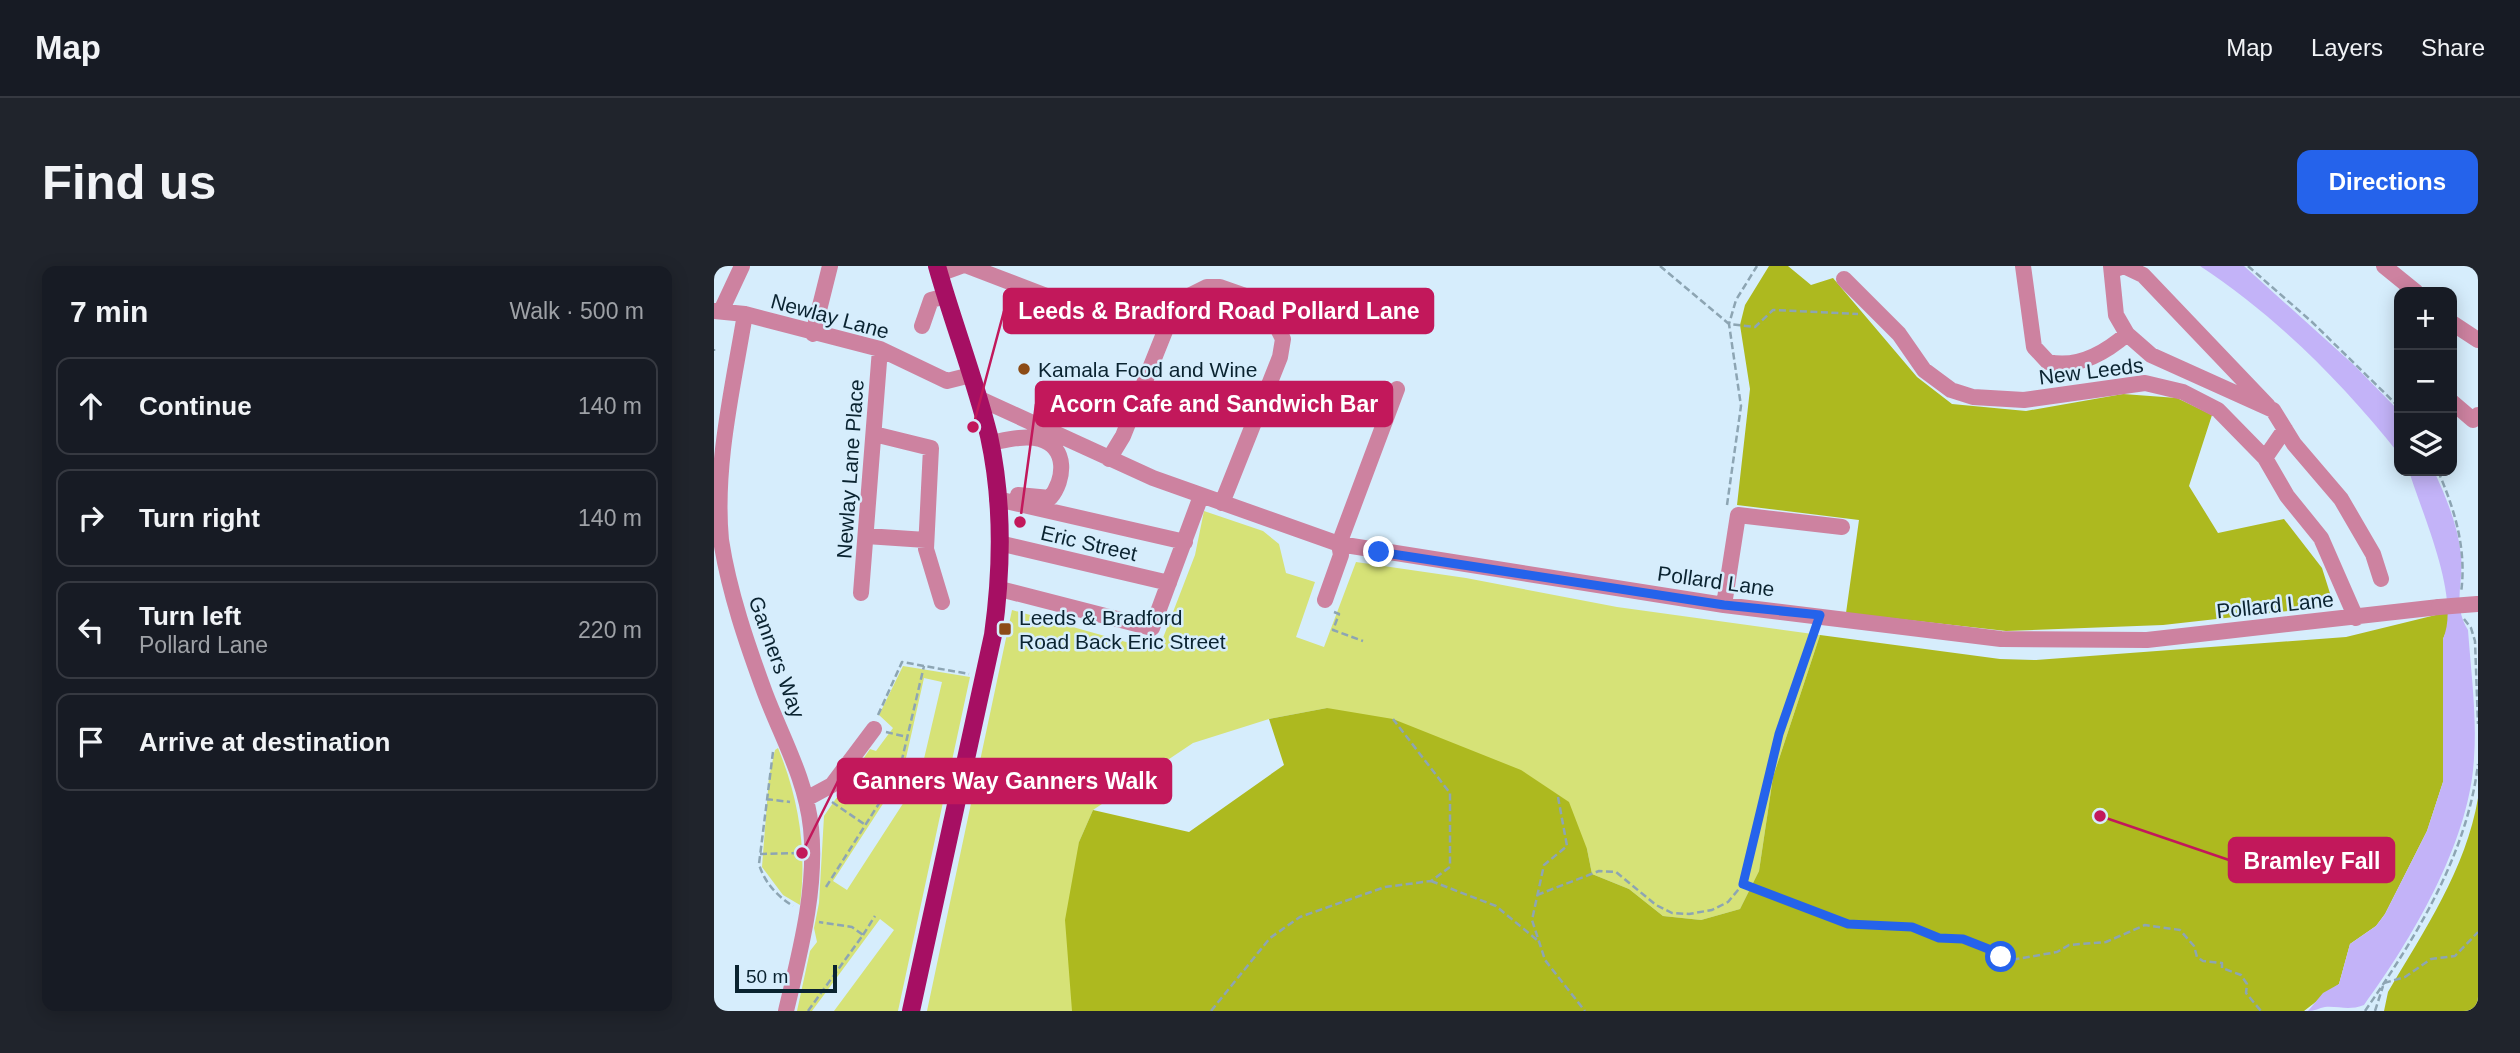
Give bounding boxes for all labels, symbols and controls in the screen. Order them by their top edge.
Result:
text: Map [35,29,101,66]
text: Map [2226,34,2273,61]
text: Layers [2311,34,2383,61]
text: Share [2421,34,2485,61]
button: Directions [2297,150,2478,214]
text: Find us [42,155,216,209]
map controls [2394,287,2457,476]
button: + [2394,287,2457,350]
street label: Newlay Lane [768,289,892,343]
callout: Leeds & Bradford Road Pollard Lane [1004,289,1433,333]
text: 7 min [70,295,148,328]
text: Walk · 500 m [509,298,644,324]
text: Leeds & Bradford Road Pollard Lane [1018,298,1420,324]
button: − [2394,350,2457,413]
street label: New Leeds [2037,353,2145,389]
place label: Kamala Food and Wine [1038,358,1257,381]
marker: Kamala Food and Wine [1016,361,1032,377]
street label: Newlay Lane Place [832,379,868,559]
callout: Acorn Cafe and Sandwich Bar [1036,382,1392,426]
icon: ahead [72,387,110,425]
text: Continue [139,391,252,421]
text: Acorn Cafe and Sandwich Bar [1050,391,1378,417]
text: 140 m [578,393,642,419]
button: layers [2394,413,2457,476]
icon: right [72,499,110,537]
text: Turn right [139,503,260,533]
text: 140 m [578,505,642,531]
street label: Eric Street [1039,521,1140,565]
route end [1363,536,1394,567]
street label: Pollard Lane [1656,561,1776,601]
street label: Pollard Lane [2215,587,2335,623]
street label: Ganners Way [744,593,810,721]
text: Turn left [139,601,241,631]
place label: Leeds & Bradford Road Back Eric Street [1019,606,1226,653]
icon: left [72,611,110,649]
text: 220 m [578,617,642,643]
marker: Leeds & Bradford Road Back Eric Street [997,621,1013,637]
text: Pollard Lane [139,632,268,658]
icon: arrive [72,723,110,761]
text: Arrive at destination [139,727,390,757]
callout: Ganners Way Ganners Walk [838,759,1171,803]
text: Ganners Way Ganners Walk [852,768,1158,794]
callout: Bramley Fall [2229,838,2394,882]
text: Bramley Fall [2244,848,2380,874]
route start [1985,941,2016,972]
scale bar [735,962,836,994]
text: 50 m [746,966,788,987]

